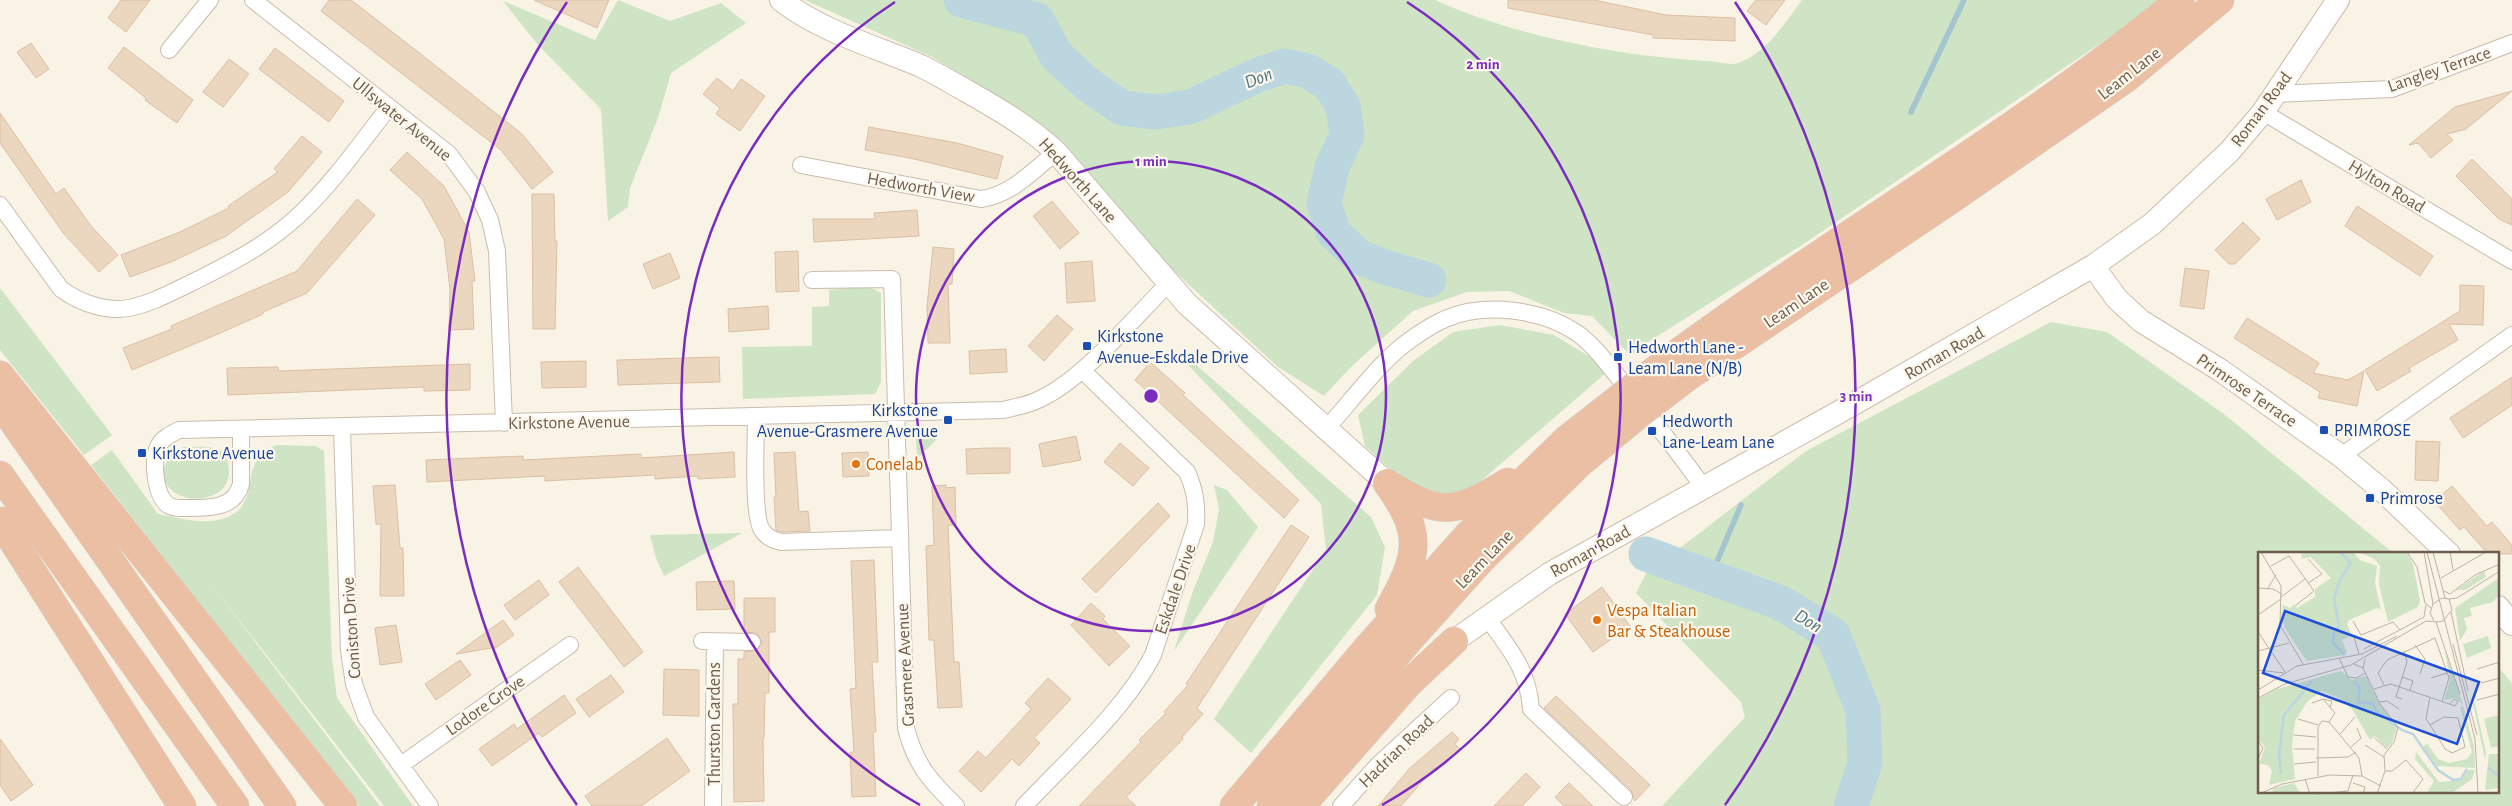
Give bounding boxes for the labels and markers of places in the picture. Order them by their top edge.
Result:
place label: Kirkstone Avenue-Eskdale Drive [1097,328,1249,367]
place label: Hedworth Lane - Leam Lane (N/B) [1628,339,1744,378]
marker: Kirkstone Avenue-Eskdale Drive [1081,340,1093,352]
marker: Hedworth Lane - Leam Lane (N/B) [1612,351,1624,363]
centre of rings [1142,387,1160,405]
place label: Kirkstone Avenue-Grasmere Avenue [757,402,938,441]
place label: Hedworth Lane-Leam Lane [1662,413,1774,452]
marker: Kirkstone Avenue-Grasmere Avenue [942,414,954,426]
place label: PRIMROSE [2334,422,2411,440]
marker: PRIMROSE [2318,424,2330,436]
marker: Hedworth Lane-Leam Lane [1646,425,1658,437]
place label: Kirkstone Avenue [152,445,274,463]
marker: Kirkstone Avenue [136,447,148,459]
place label: Conelab [866,456,923,474]
marker: Conelab [850,458,862,470]
place label: Primrose [2380,490,2443,508]
marker: Primrose [2364,492,2376,504]
place label: Vespa Italian Bar & Steakhouse [1607,602,1730,641]
marker: Vespa Italian Bar & Steakhouse [1591,614,1603,626]

